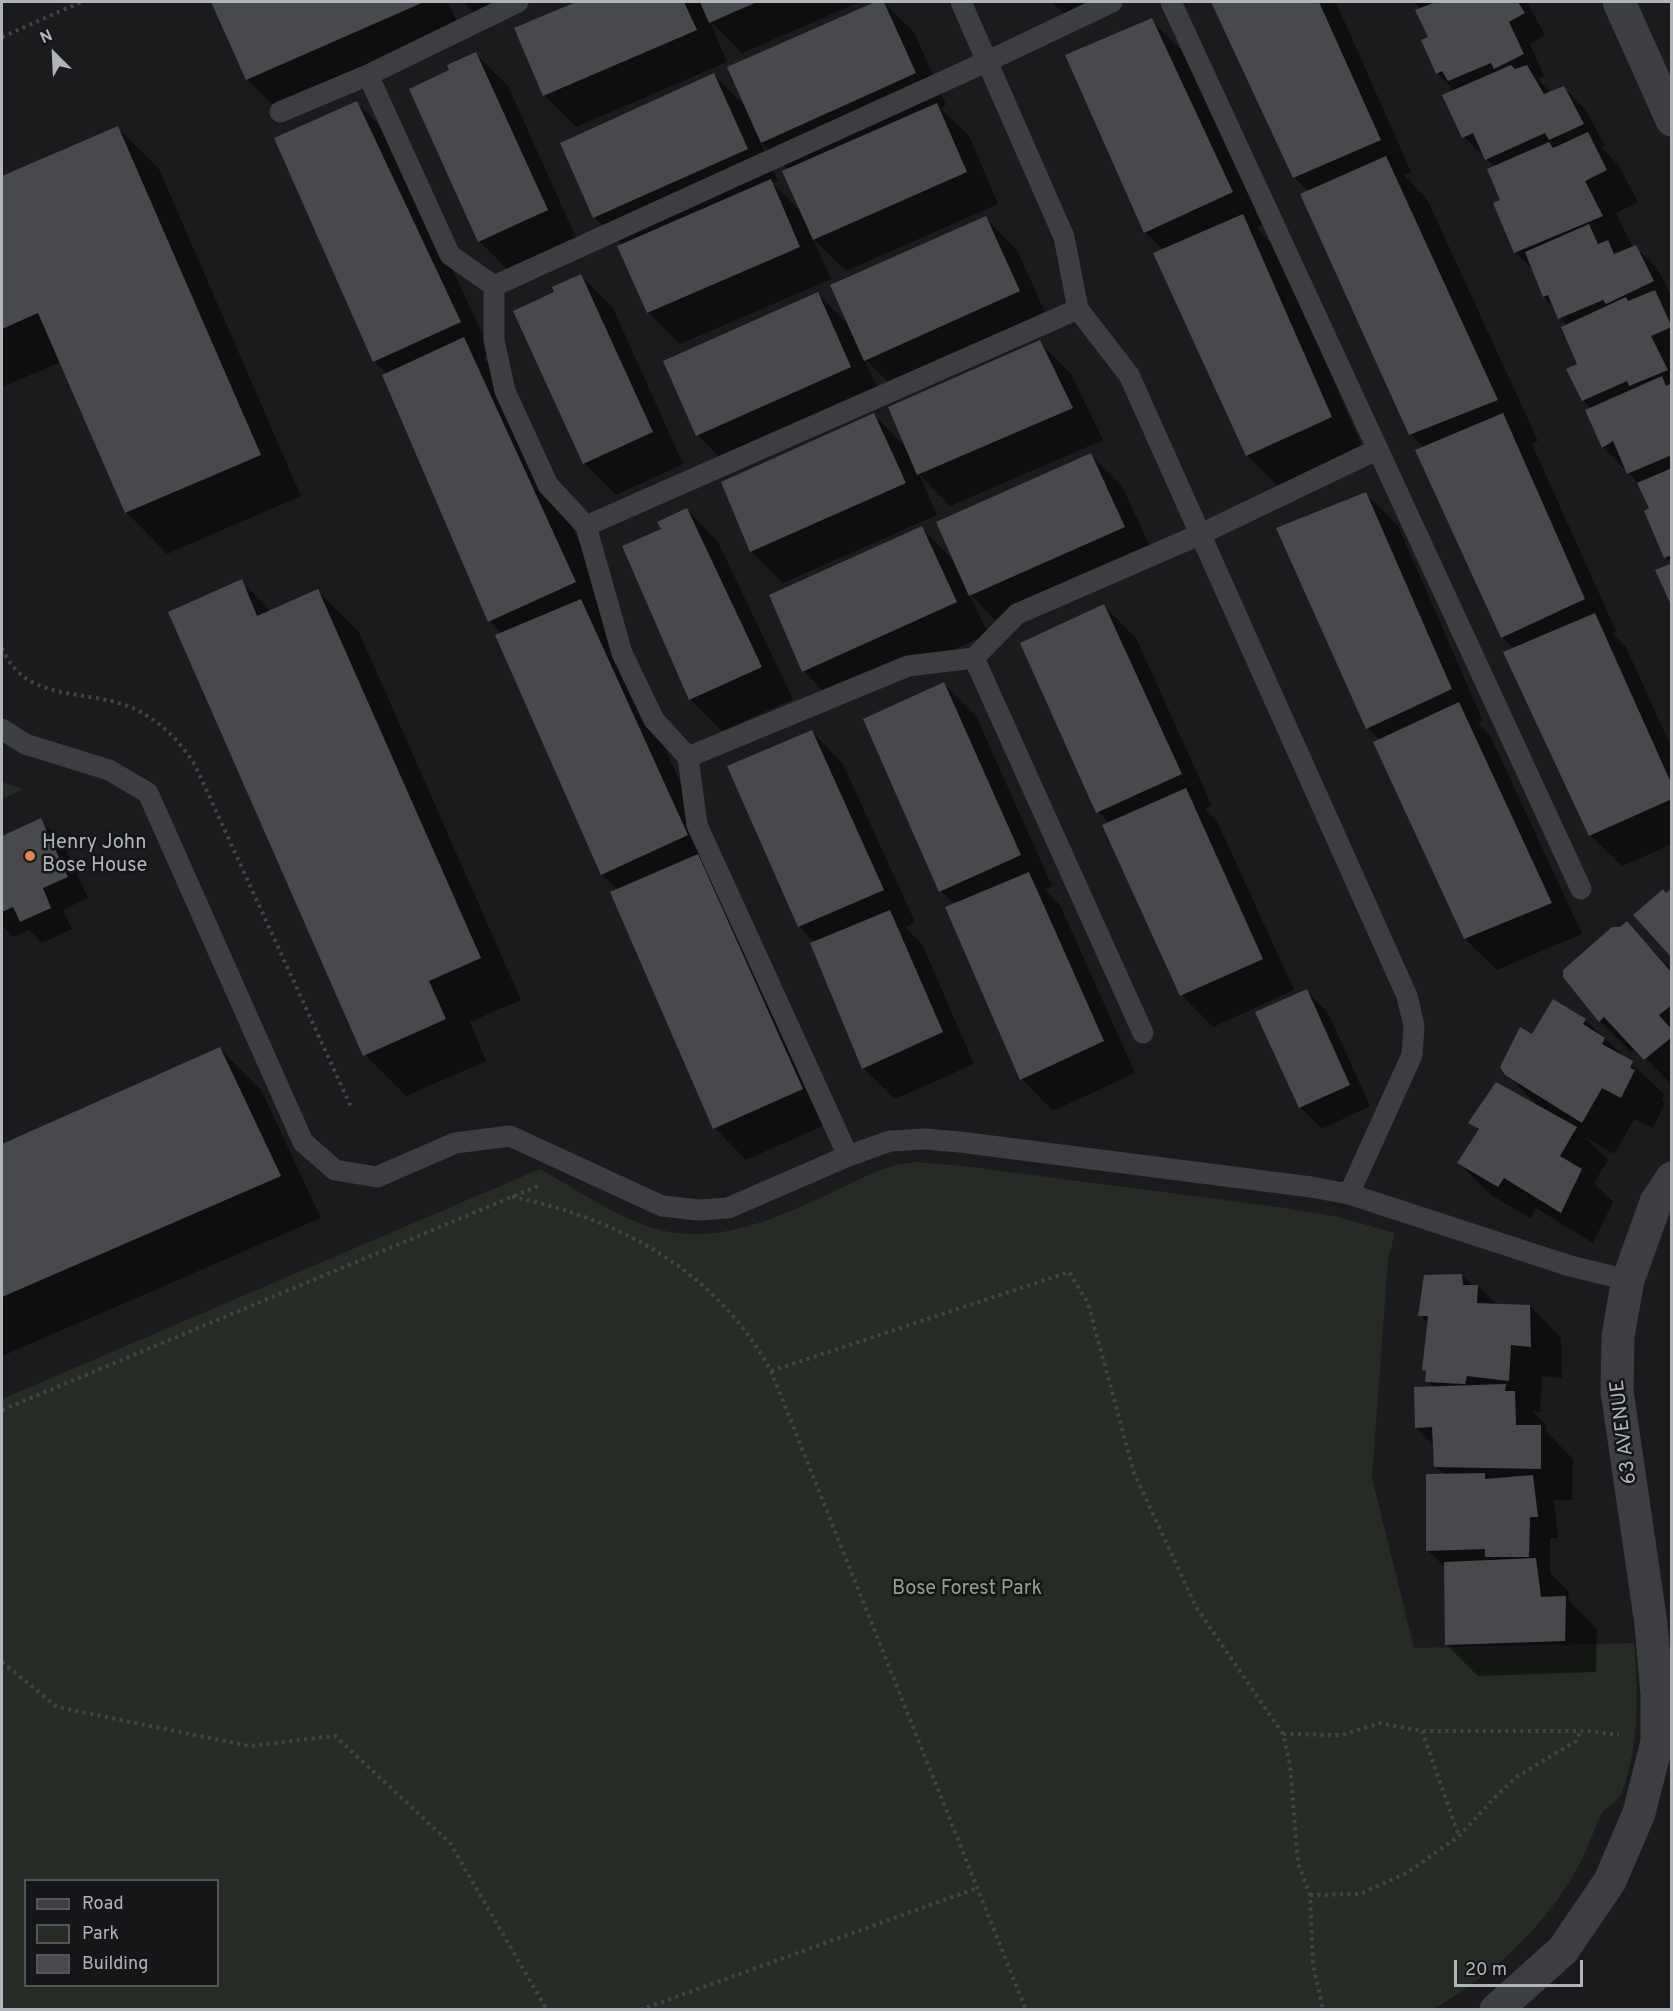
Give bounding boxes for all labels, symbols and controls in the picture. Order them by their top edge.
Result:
north arrow [24,24,84,84]
text: N [37,26,56,49]
place label: Henry John Bose House [42,832,147,879]
marker: Henry John Bose House [23,849,37,863]
street label: 63 AVENUE [1607,1378,1643,1486]
park label: Bose Forest Park [892,1578,1042,1602]
legend [24,1879,219,1987]
text: Road [82,1893,124,1916]
text: Park [82,1923,119,1946]
scale bar [1457,1948,1586,1986]
text: Building [82,1953,148,1976]
text: 20 m [1465,1959,1507,1982]

